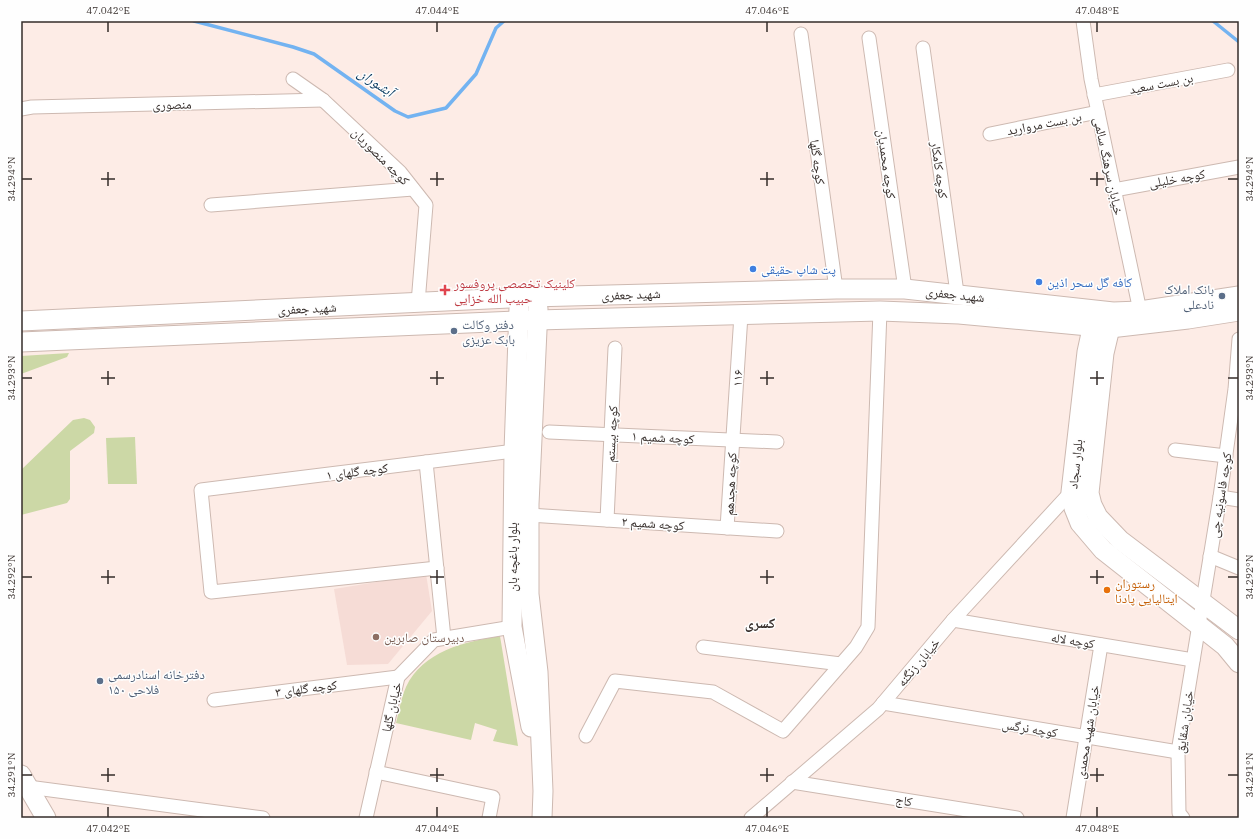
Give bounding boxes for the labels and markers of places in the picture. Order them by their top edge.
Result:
place label: پت شاپ حقیقی [761,261,836,278]
marker: پت شاپ حقیقی [748,264,758,274]
place label: کافه گل سحر اذین [1047,274,1133,291]
place label: کلینیک تخصصی پروفسور حبیب الله خزایی [453,275,576,307]
marker: کافه گل سحر اذین [1034,277,1044,287]
place label: بانک املاک نادعلی [1164,281,1214,313]
marker: کلینیک تخصصی پروفسور حبیب الله خزایی [439,284,451,296]
marker: بانک املاک نادعلی [1217,291,1227,301]
place label: دفتر وکالت بابک عزیزی [462,316,515,348]
marker: دفتر وکالت بابک عزیزی [449,326,459,336]
place label: رستوران ایتالیایی پادنا [1115,575,1178,607]
marker: رستوران ایتالیایی پادنا [1102,585,1112,595]
place label: دبیرستان صابرین [384,629,464,646]
marker: دبیرستان صابرین [371,632,381,642]
place label: دفترخانه اسنادرسمی ۱۵۰ فلاحی [108,666,205,698]
marker: دفترخانه اسنادرسمی ۱۵۰ فلاحی [95,676,105,686]

